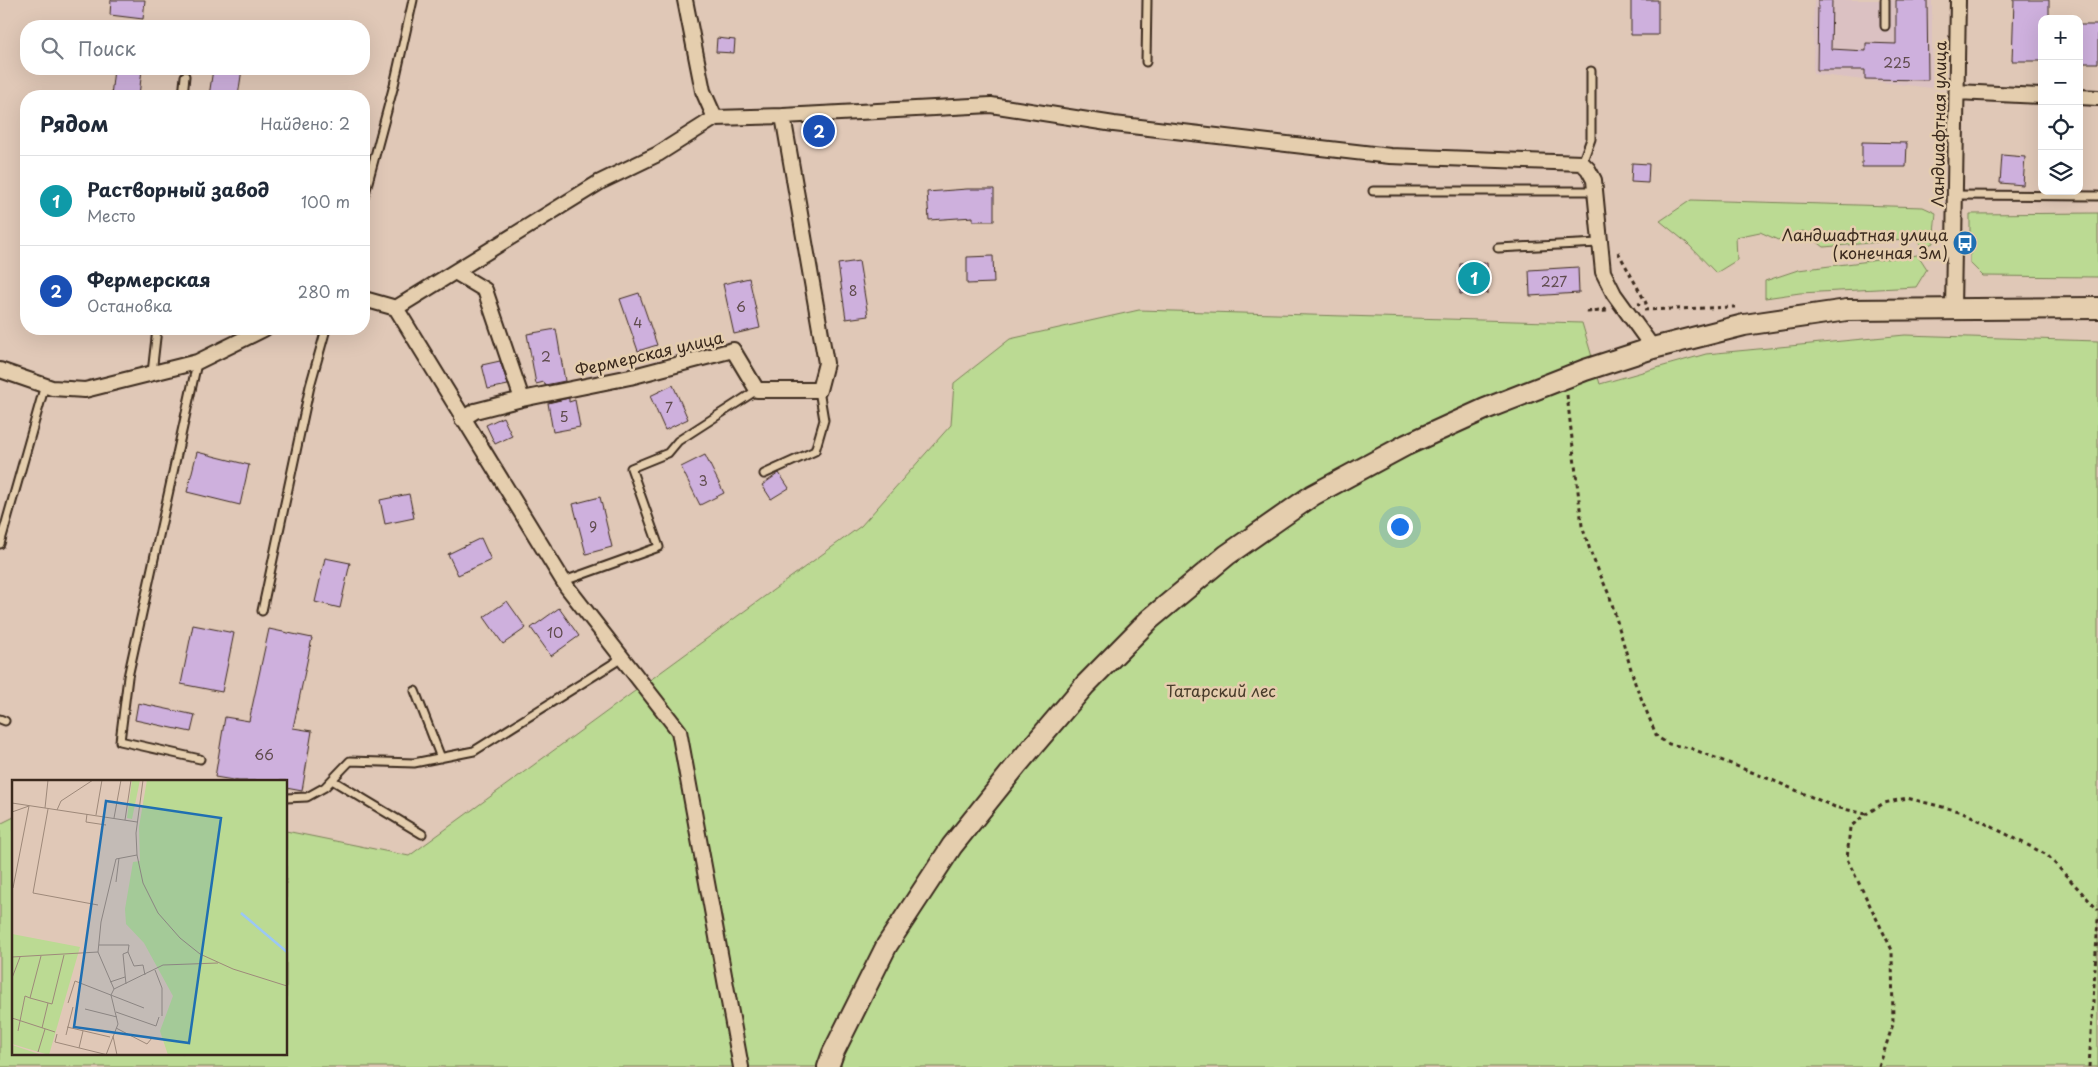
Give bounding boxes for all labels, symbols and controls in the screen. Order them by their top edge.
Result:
map controls [2038,15,2083,195]
button: + [2038,15,2083,60]
search box [20,20,370,75]
icon: search [38,34,66,62]
text: Поиск [78,34,136,62]
street label: Ландшафтная улица [1925,41,1951,207]
house number: 225 [1883,52,1911,73]
button: − [2038,60,2083,105]
button: locate [2038,105,2083,150]
text: Рядом [40,107,108,139]
text: Найдено: 2 [260,111,350,135]
pin: 2 [803,112,835,150]
button: layers [2038,150,2083,195]
text: Растворный завод [87,175,269,203]
text: 1 [52,189,60,213]
text: 100 m [301,189,350,213]
text: Место [87,203,136,227]
place label: Ландшафтная улица (конечная 3м) [1782,222,1948,264]
bus stop icon: Ландшафтная улица (конечная 3м) [1952,230,1978,256]
pin: 1 [1458,259,1490,297]
text: Фермерская [87,265,211,293]
house number: 227 [1541,271,1567,292]
text: 2 [50,279,62,303]
text: 280 m [298,279,350,303]
house number: 8 [849,280,857,301]
text: Остановка [87,293,172,317]
house number: 6 [736,296,746,317]
house number: 4 [633,312,643,333]
street label: Фермерская улица [572,324,726,382]
house number: 2 [541,346,551,367]
house number: 7 [665,397,673,418]
house number: 5 [559,406,569,427]
house number: 3 [698,470,708,491]
your location [1387,514,1413,540]
house number: 9 [589,516,597,537]
house number: 10 [547,622,563,643]
park label: Татарский лес [1166,678,1276,702]
house number: 66 [254,744,274,765]
inset map [12,780,288,1054]

